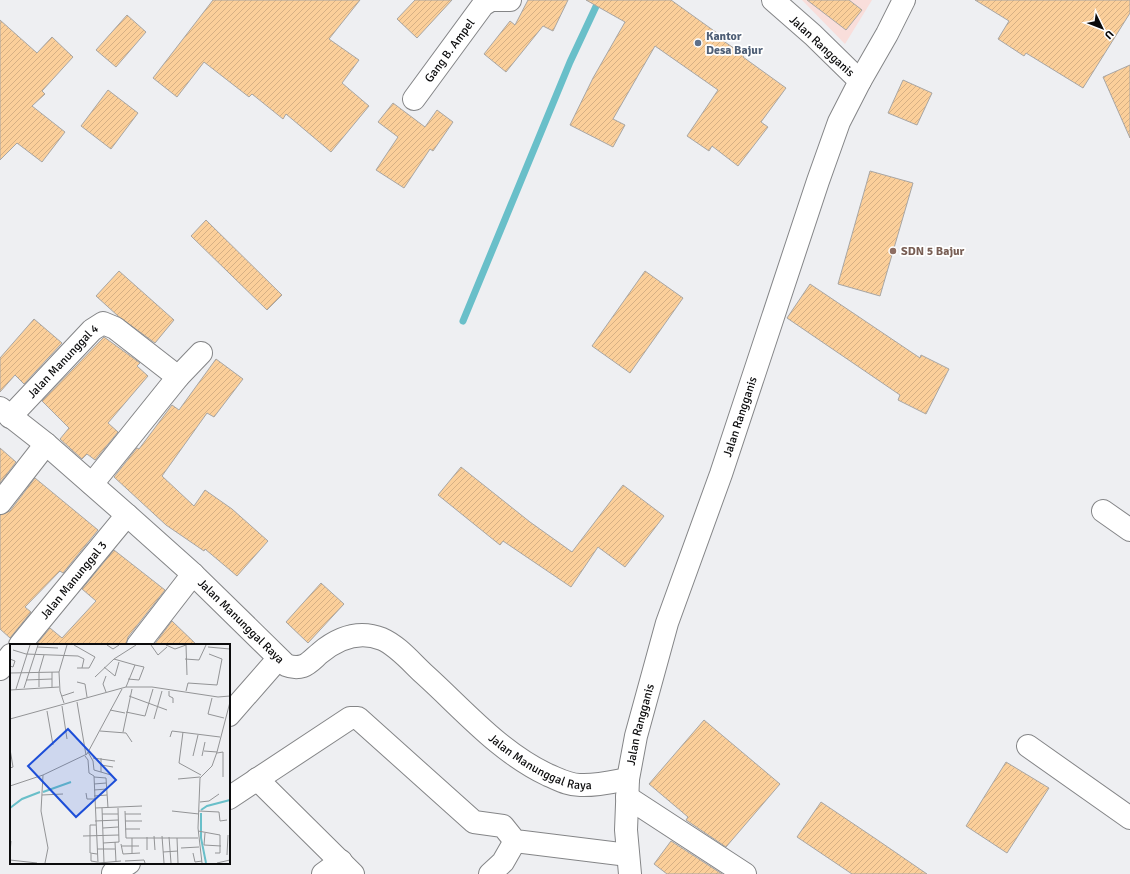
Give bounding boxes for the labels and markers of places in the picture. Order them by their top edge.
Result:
place label: Kantor Desa Bajur [706,29,763,58]
marker: Kantor Desa Bajur [693,38,703,48]
place label: SDN 5 Bajur [901,244,965,259]
marker: SDN 5 Bajur [888,246,898,256]

